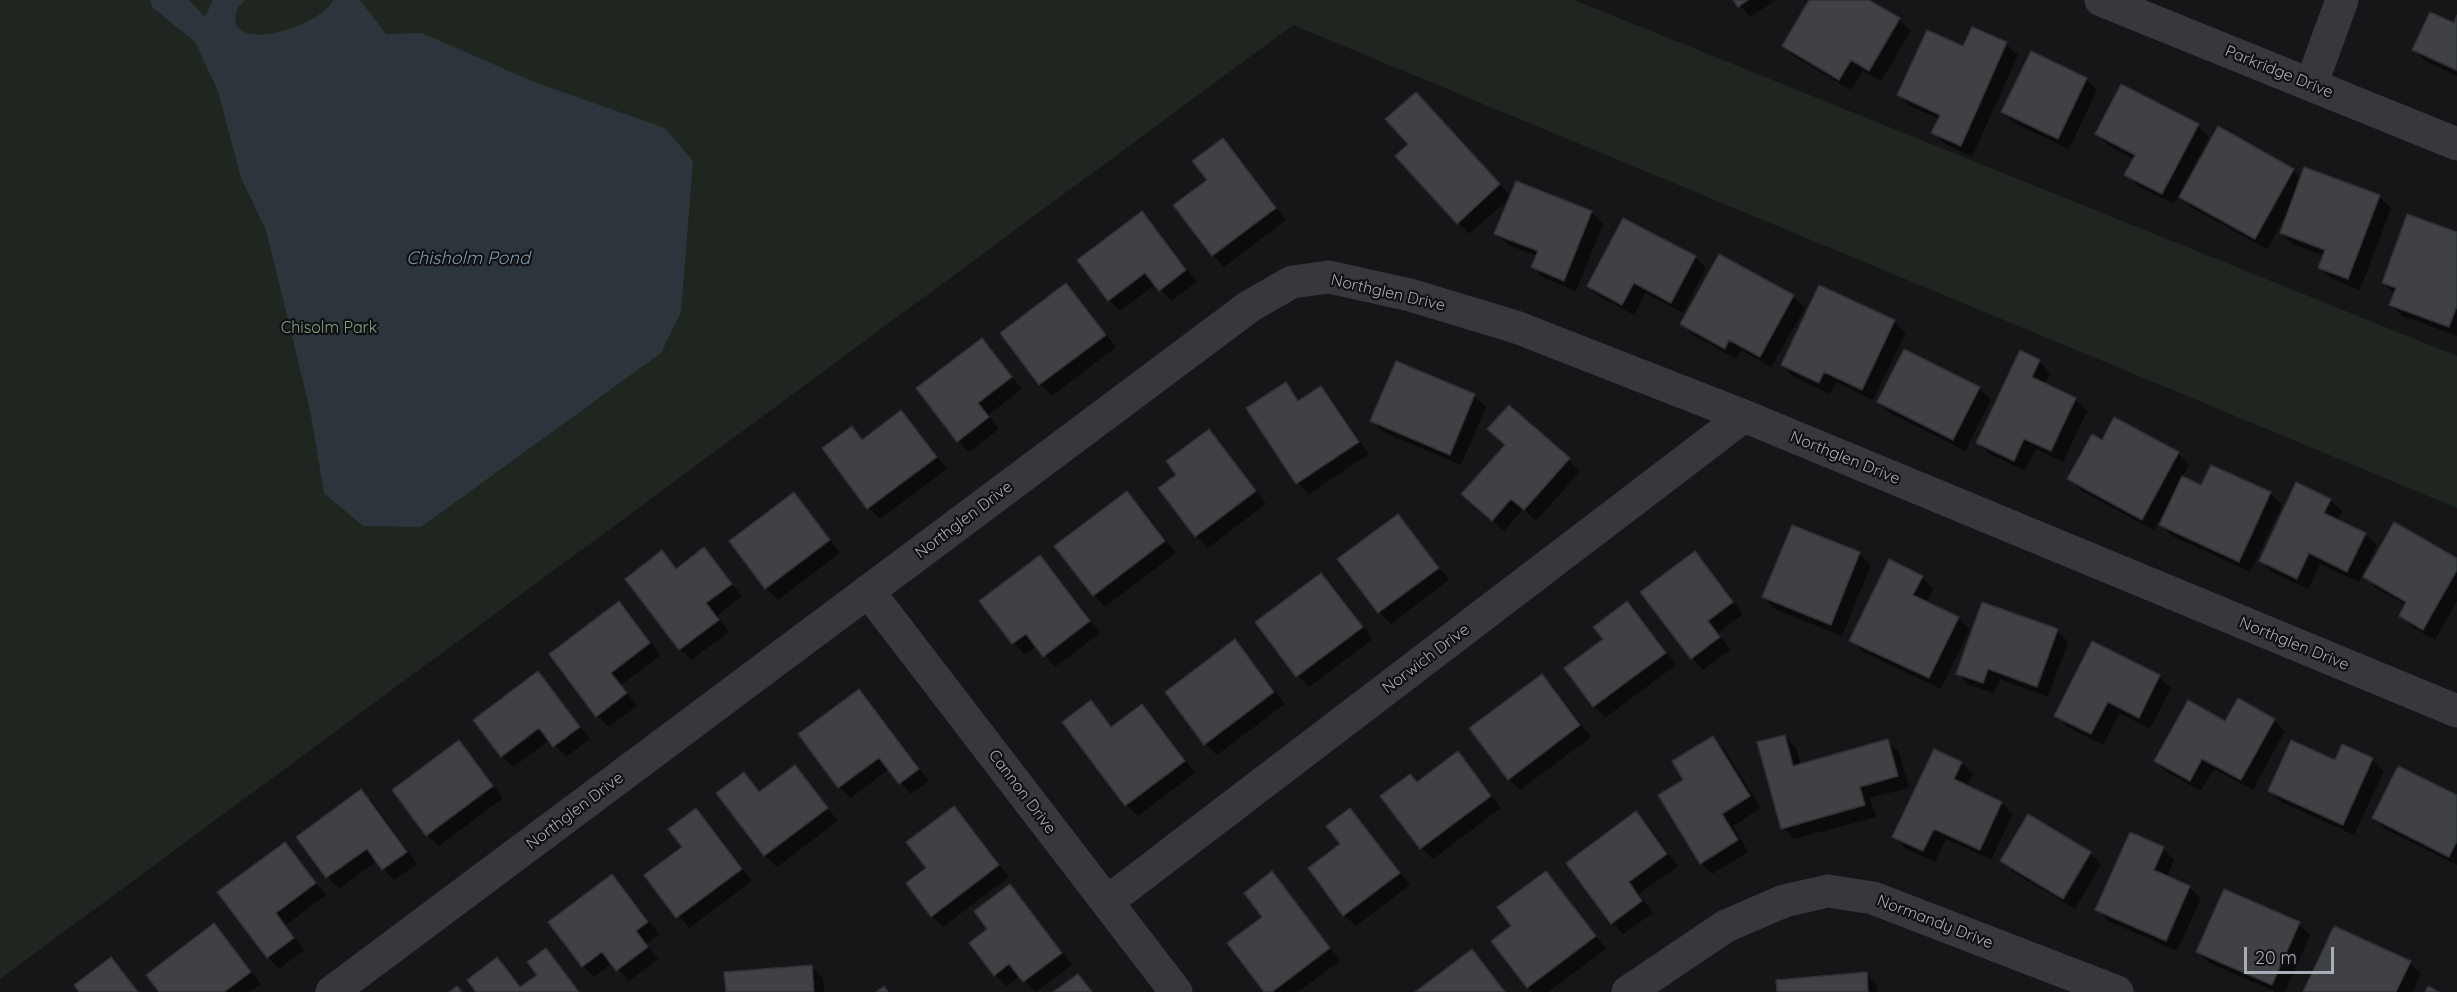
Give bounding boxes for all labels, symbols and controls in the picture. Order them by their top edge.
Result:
street label: Parkridge Drive [2222,42,2336,102]
water label: Chisholm Pond [406,248,530,270]
street label: Northglen Drive [1329,271,1447,315]
park label: Chisolm Park [281,318,377,338]
street label: Northglen Drive [1787,427,1903,489]
street label: Northglen Drive [912,477,1016,563]
street label: Northglen Drive [2236,613,2352,675]
street label: Norwich Drive [1379,620,1473,698]
street label: Cannon Drive [984,746,1060,838]
street label: Northglen Drive [523,768,627,854]
street label: Normandy Drive [1874,891,1996,953]
scale bar [2247,935,2337,973]
text: 20 m [2255,946,2297,969]

